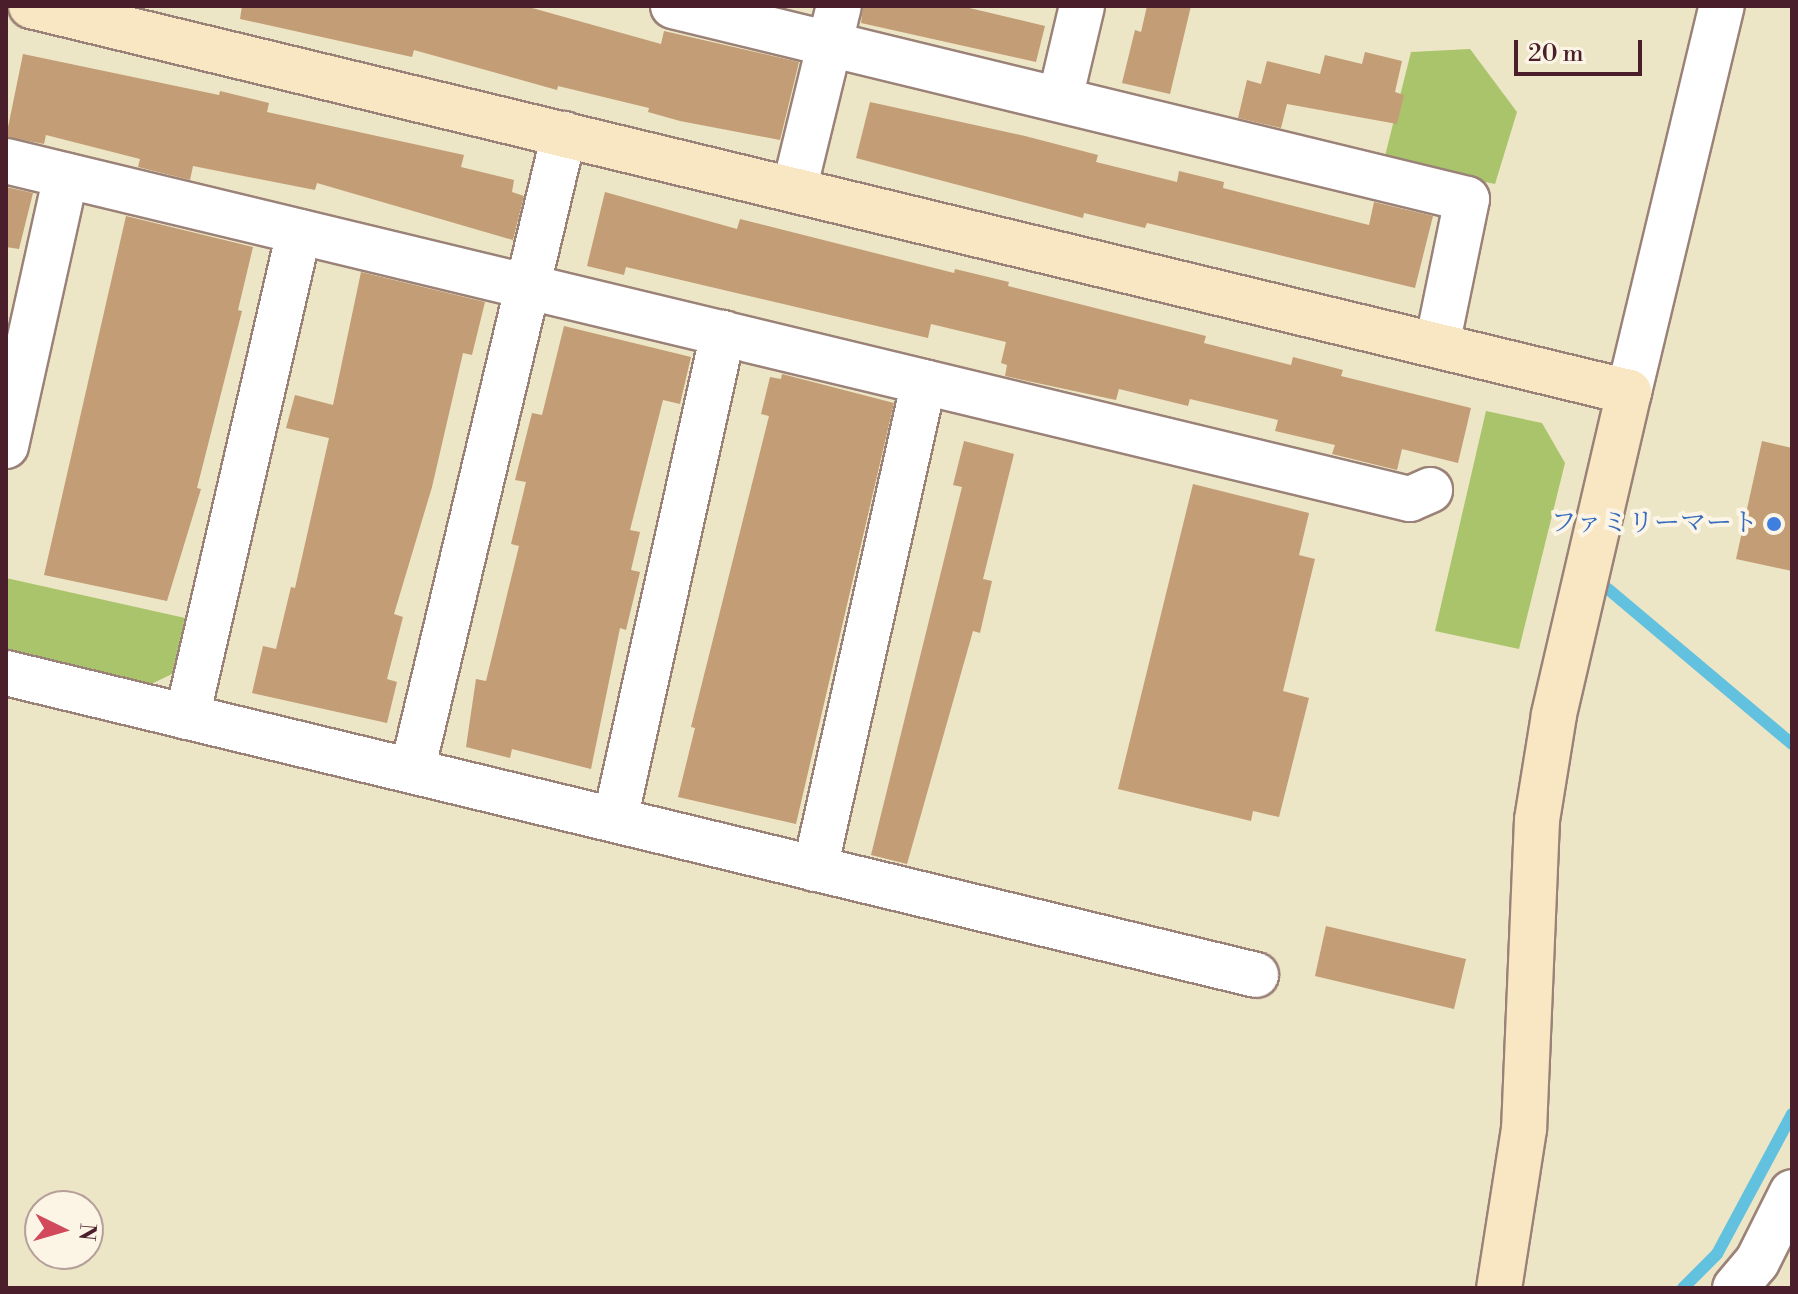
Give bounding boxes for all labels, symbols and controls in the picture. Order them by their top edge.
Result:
scale bar [1518,24,1646,74]
text: 20 m [1528,39,1584,69]
place label: ファミリーマート [1550,508,1758,540]
marker: ファミリーマート [1765,515,1783,533]
north arrow [24,1190,104,1270]
text: N [72,1222,101,1242]

